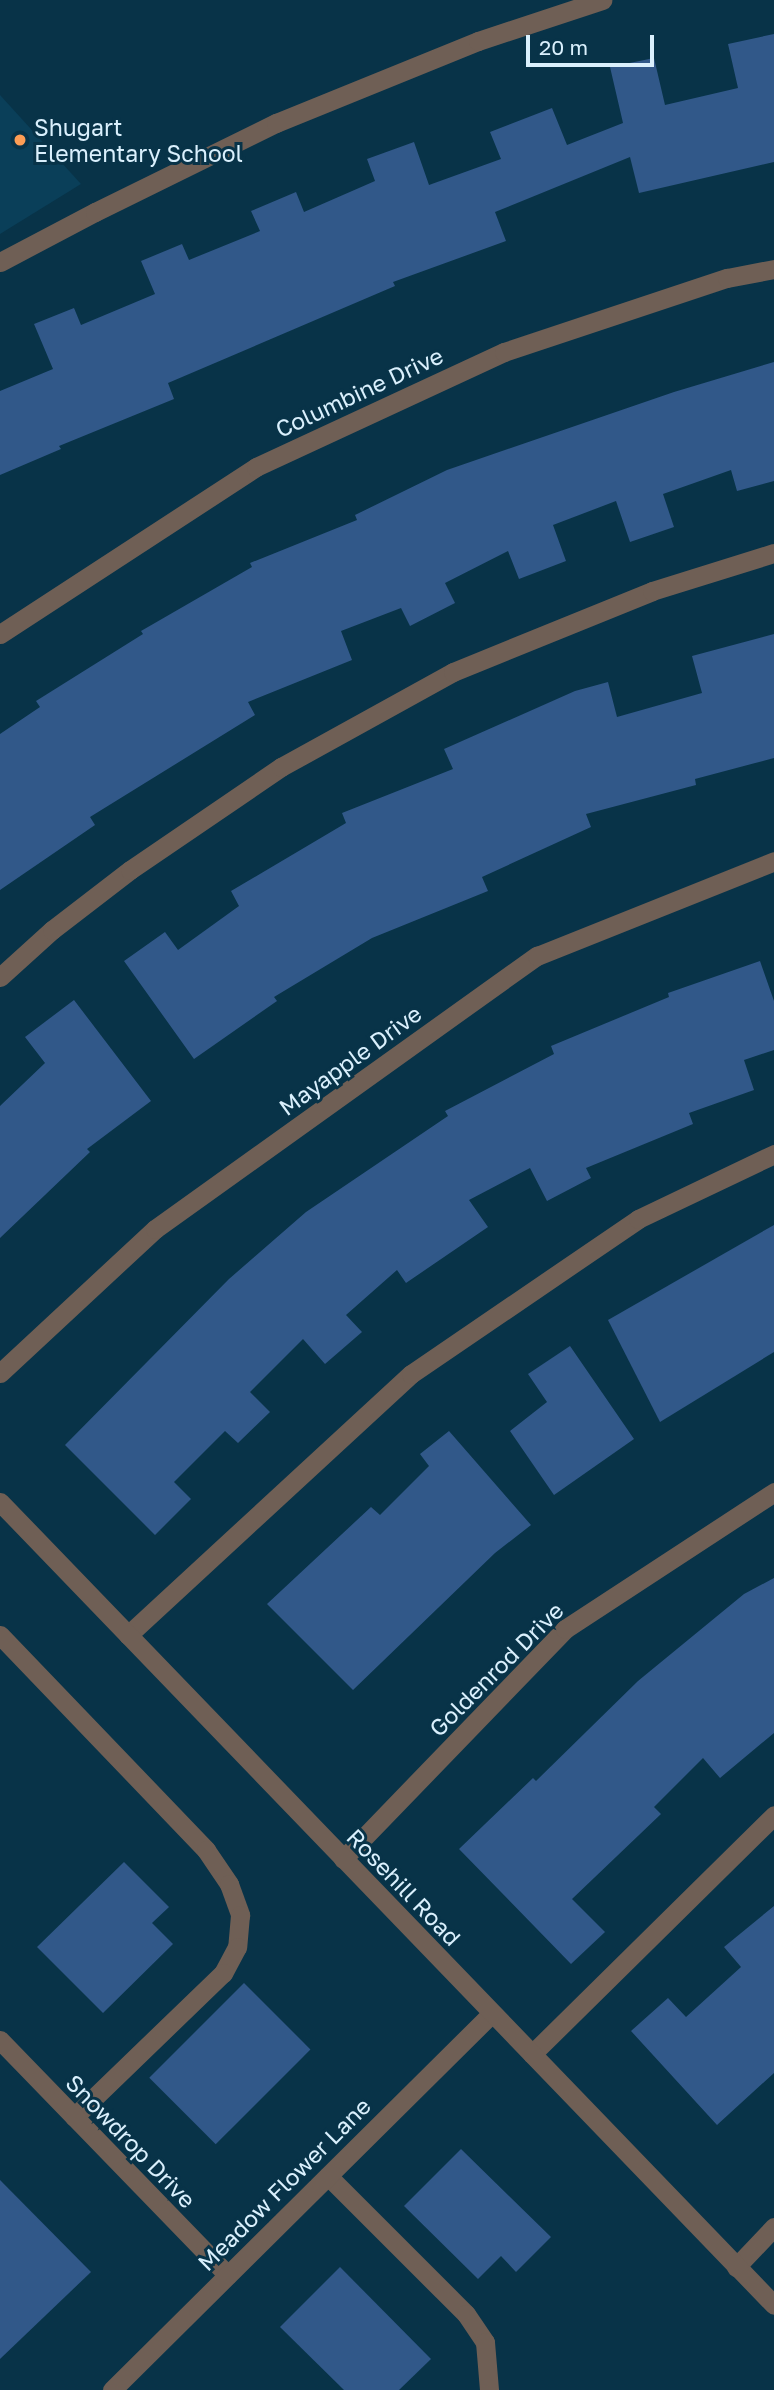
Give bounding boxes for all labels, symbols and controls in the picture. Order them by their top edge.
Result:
scale bar [529,21,657,65]
text: 20 m [539,34,588,60]
place label: Shugart Elementary School [34,113,243,167]
marker: Shugart Elementary School [12,132,28,148]
street label: Columbine Drive [271,341,447,443]
street label: Mayapple Drive [274,999,426,1121]
street label: Goldenrod Drive [423,1596,569,1742]
street label: Rosehill Road [341,1823,467,1951]
street label: Snowdrop Drive [60,2069,202,2213]
street label: Meadow Flower Lane [192,2092,376,2276]

